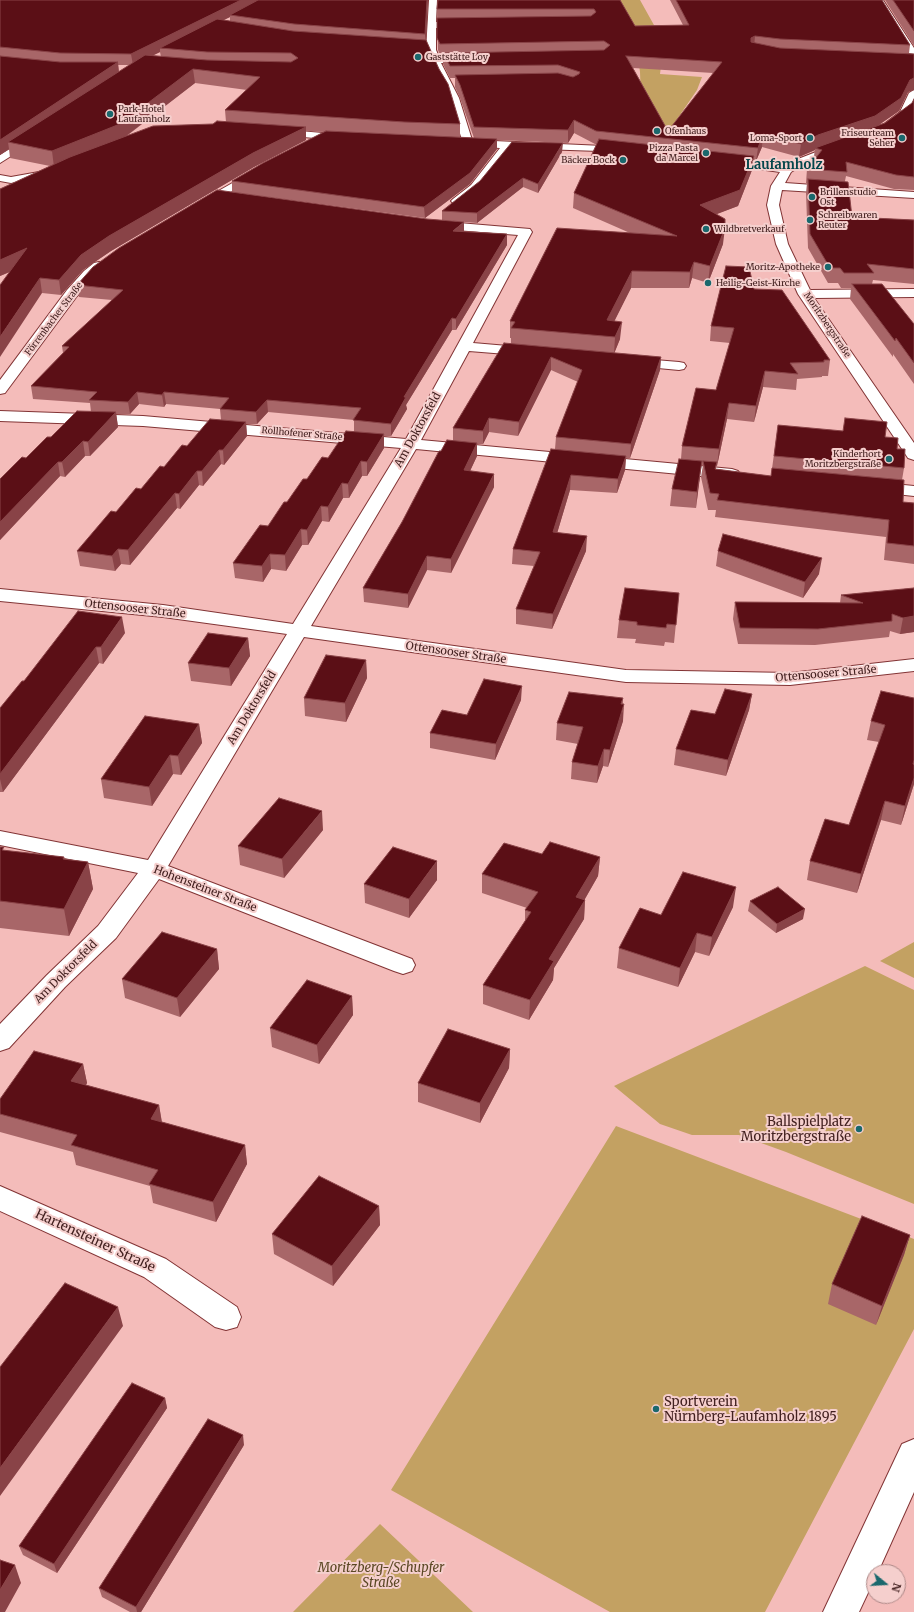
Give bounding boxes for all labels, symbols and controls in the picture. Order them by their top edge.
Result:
marker: Gaststätte Loy [413,52,423,62]
place label: Gaststätte Loy [426,52,488,62]
place label: Park-Hotel Laufamholz [118,104,170,125]
marker: Park-Hotel Laufamholz [105,109,115,119]
marker: Ofenhaus [652,126,662,136]
place label: Ofenhaus [665,126,706,136]
place label: Friseurteam Seher [841,128,894,149]
place label: Loma-Sport [750,133,802,143]
marker: Loma-Sport [805,133,815,143]
marker: Friseurteam Seher [897,133,907,143]
place label: Pizza Pasta da Marcel [649,143,698,164]
marker: Pizza Pasta da Marcel [701,148,711,158]
place label: Bäcker Bock [561,155,615,165]
marker: Bäcker Bock [618,155,628,165]
district label: Laufamholz [745,157,823,173]
place label: Brillenstudio Ost [820,187,876,208]
marker: Brillenstudio Ost [807,192,817,202]
place label: Schreibwaren Reuter [818,210,877,231]
marker: Schreibwaren Reuter [805,215,815,225]
marker: Wildbretverkauf [701,224,711,234]
place label: Wildbretverkauf [714,224,784,234]
place label: Moritz-Apotheke [746,262,820,272]
marker: Moritz-Apotheke [823,262,833,272]
marker: Heilig-Geist-Kirche [703,278,713,288]
place label: Heilig-Geist-Kirche [716,278,800,288]
street label: Förrenbacher Straße [23,280,85,358]
street label: Moritzbergstraße [801,290,853,360]
street label: Am Doktorsfeld [392,390,444,470]
street label: Rollhofener Straße [261,425,343,443]
place label: Kinderhort Moritzbergstraße [805,449,881,470]
marker: Kinderhort Moritzbergstraße [884,454,894,464]
street label: Ottensooser Straße [84,597,186,621]
street label: Ottensooser Straße [405,639,507,667]
street label: Ottensooser Straße [775,663,877,685]
street label: Am Doktorsfeld [225,669,279,747]
street label: Hohensteiner Straße [152,863,258,915]
street label: Am Doktorsfeld [32,938,100,1006]
place label: Ballspielplatz Moritzbergstraße [741,1114,851,1145]
marker: Ballspielplatz Moritzbergstraße [854,1124,864,1134]
street label: Hartensteiner Straße [32,1206,158,1276]
place label: Sportverein Nürnberg-Laufamholz 1895 [664,1394,837,1425]
marker: Sportverein Nürnberg-Laufamholz 1895 [651,1404,661,1414]
park label: Moritzberg-/Schupfer Straße [318,1560,444,1591]
north arrow [866,1564,906,1604]
text: N [888,1581,904,1594]

